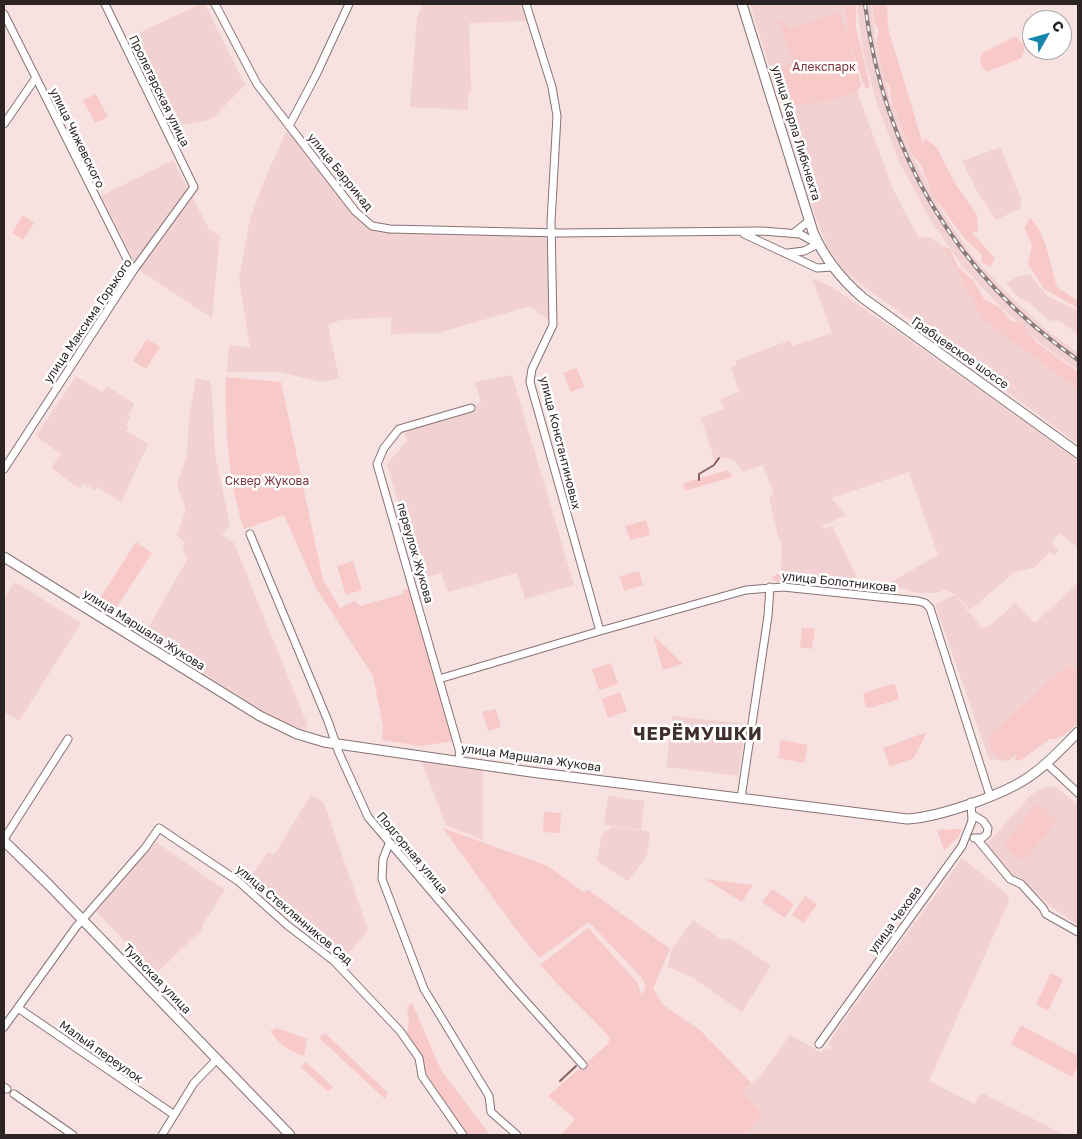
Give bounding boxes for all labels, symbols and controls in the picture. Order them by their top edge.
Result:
north arrow [1022,10,1072,60]
text: С [1049,17,1068,35]
street label: Пролетарская улица [126,33,192,149]
park label: Алекспарк [792,60,856,74]
street label: улица Карла Либкнехта [769,64,823,202]
street label: улица Чижевского [47,86,107,190]
street label: улица Баррикад [304,130,376,214]
street label: улица Максима Горького [41,256,135,386]
street label: Грабцевское шоссе [909,314,1011,392]
street label: улица Константиновых [536,375,584,511]
park label: Сквер Жукова [225,474,309,488]
street label: переулок Жукова [394,501,436,605]
street label: улица Болотникова [781,569,897,595]
street label: улица Маршала Жукова [80,587,208,673]
district label: ЧЕРЁМУШКИ [632,723,764,745]
street label: улица Маршала Жукова [460,741,602,775]
street label: Подгорная улица [374,809,450,897]
street label: улица Стеклянников Сад [233,862,355,968]
street label: улица Чехова [866,883,924,957]
street label: Тульская улица [120,941,194,1017]
street label: Малый переулок [56,1018,146,1086]

